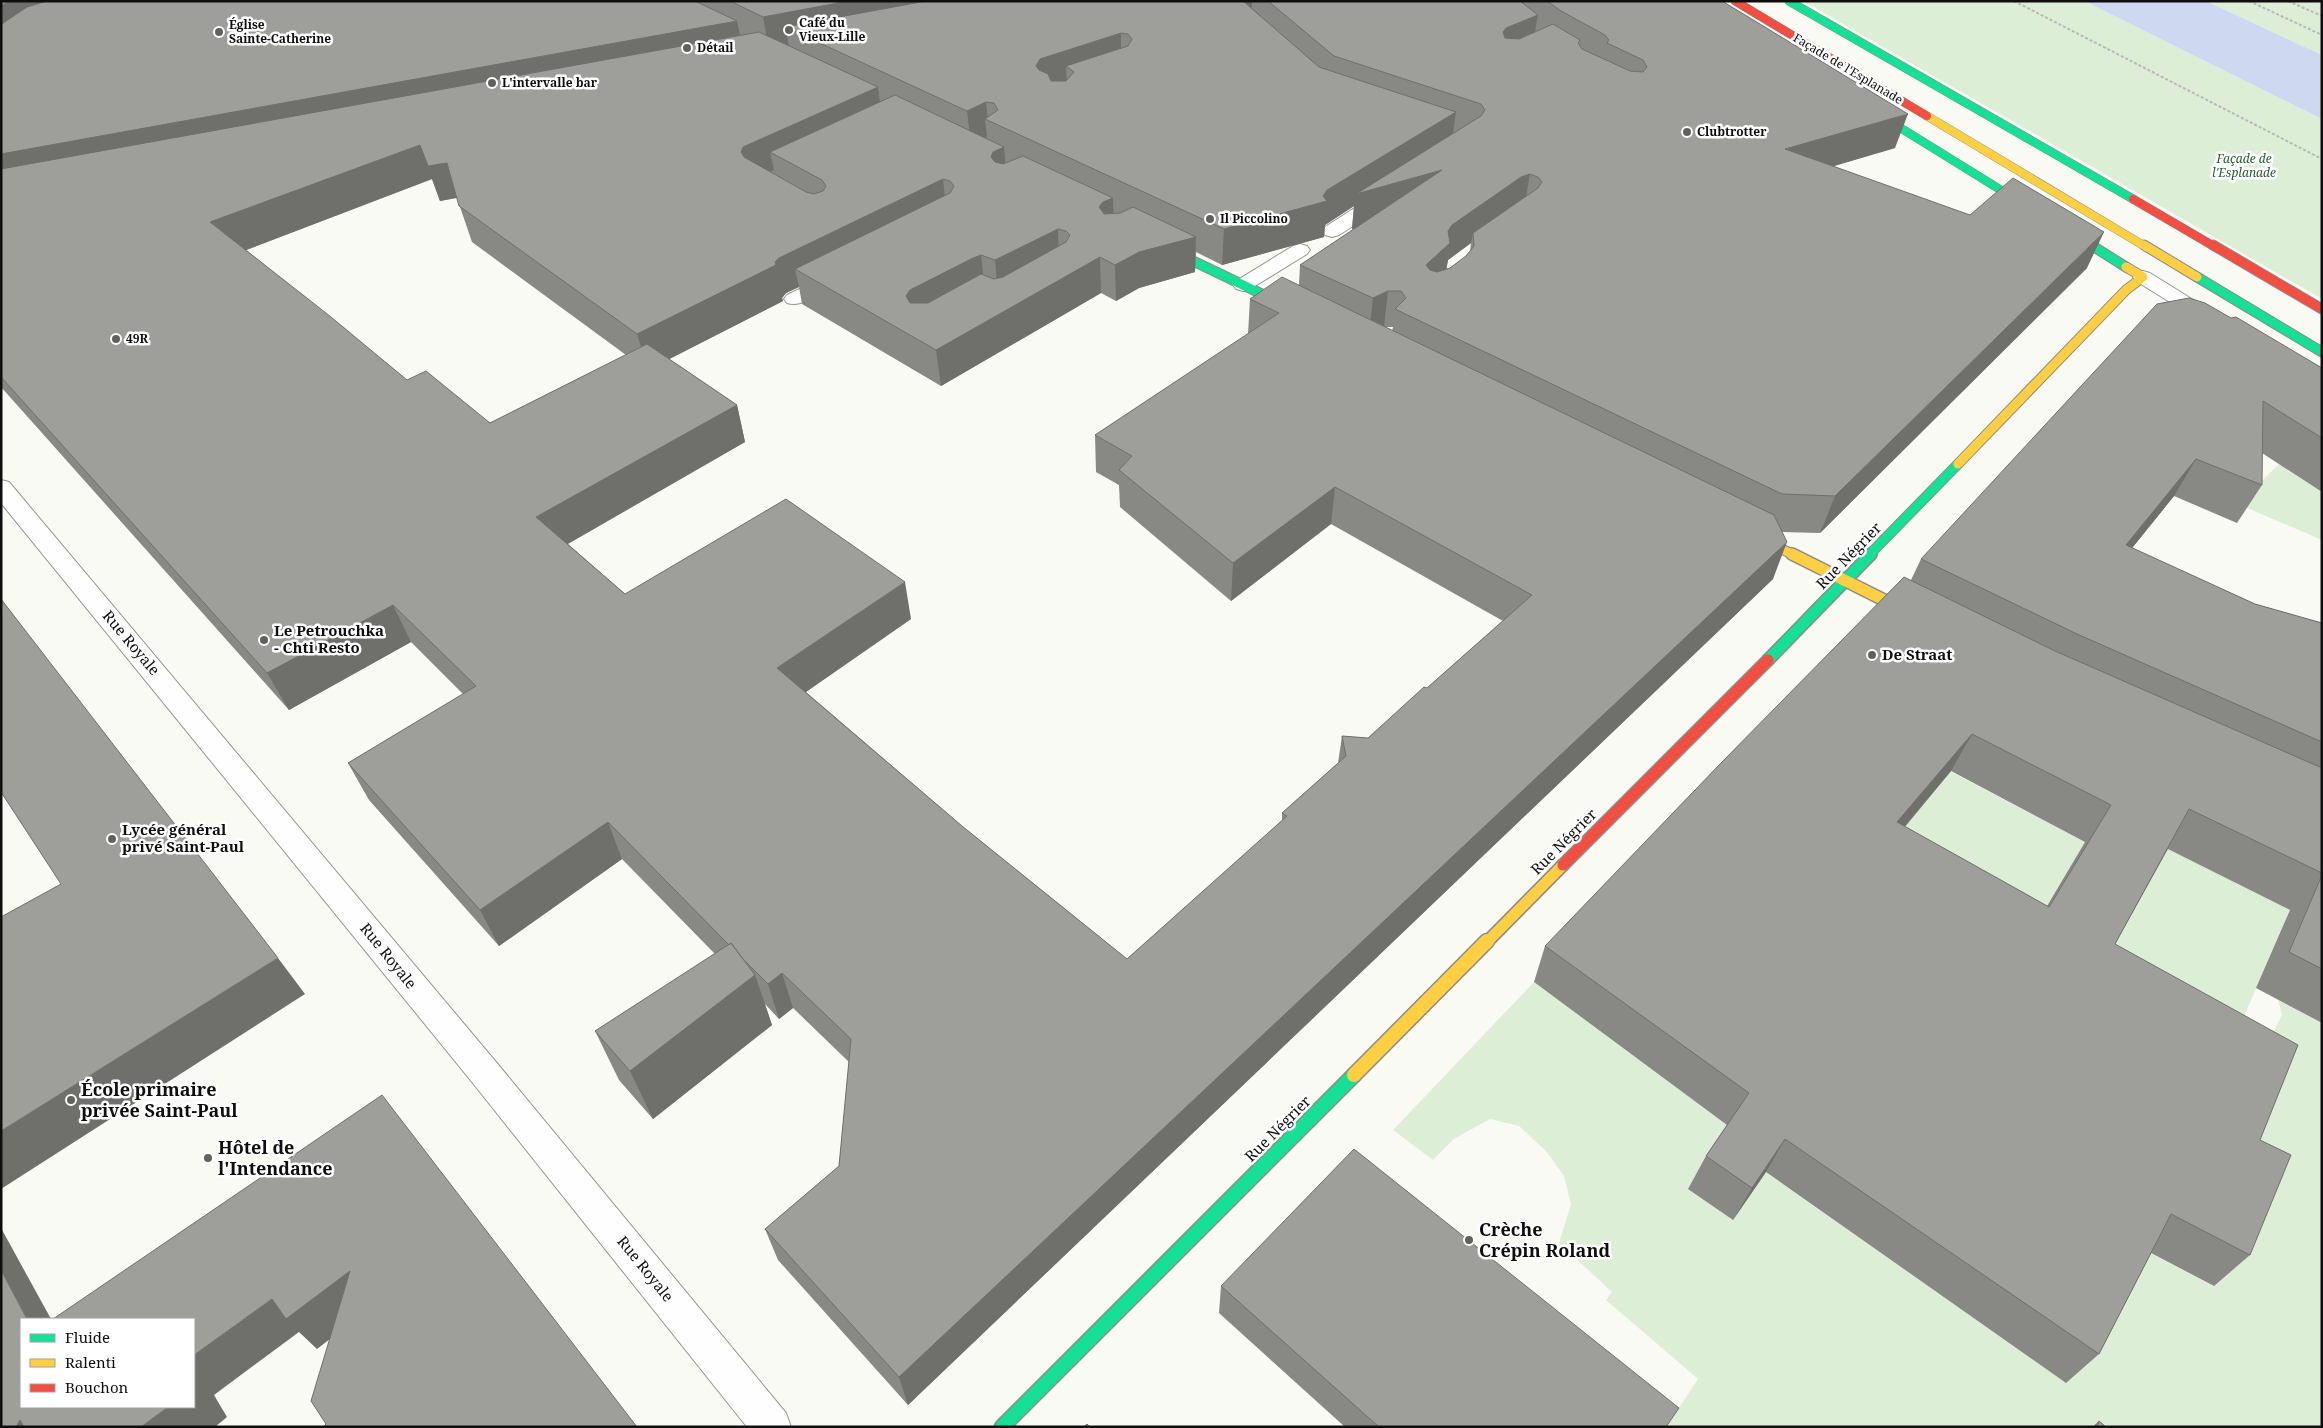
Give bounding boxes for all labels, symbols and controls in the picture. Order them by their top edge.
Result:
place label: Café du Vieux-Lille [799,14,865,45]
place label: Église Sainte-Catherine [229,16,331,47]
marker: Café du Vieux-Lille [783,24,795,36]
marker: Église Sainte-Catherine [213,26,225,38]
street label: Façade de l'Esplanade [1790,29,1906,108]
place label: Détail [697,39,734,56]
marker: Détail [681,42,693,54]
place label: L'intervalle bar [502,74,598,91]
marker: L'intervalle bar [486,77,498,89]
place label: Clubtrotter [1697,123,1767,140]
marker: Clubtrotter [1681,126,1693,138]
park label: Façade de l'Esplanade [2212,150,2276,181]
place label: Il Piccolino [1220,210,1288,227]
marker: Il Piccolino [1204,213,1216,225]
place label: 49R [126,330,149,347]
marker: 49R [110,333,122,345]
street label: Rue Négrier [1811,518,1885,593]
street label: Rue Royale [99,606,165,679]
place label: Le Petrouchka - Chti Resto [274,620,384,657]
marker: Le Petrouchka - Chti Resto [258,634,270,646]
place label: De Straat [1882,644,1952,664]
marker: De Straat [1866,649,1878,661]
street label: Rue Négrier [1526,804,1601,879]
place label: Lycée général privé Saint-Paul [122,819,245,856]
marker: Lycée général privé Saint-Paul [106,833,118,845]
street label: Rue Royale [356,918,421,992]
place label: École primaire privée Saint-Paul [81,1077,238,1122]
street label: Rue Négrier [1240,1091,1315,1166]
marker: École primaire privée Saint-Paul [65,1094,77,1106]
place label: Hôtel de l'Intendance [218,1135,333,1180]
marker: Hôtel de l'Intendance [202,1152,214,1164]
place label: Crèche Crépin Roland [1479,1217,1610,1262]
street label: Rue Royale [613,1231,678,1305]
marker: Crèche Crépin Roland [1463,1234,1475,1246]
legend [20,1318,195,1408]
text: Fluide [65,1327,110,1347]
text: Ralenti [65,1352,116,1372]
text: Bouchon [65,1377,129,1397]

